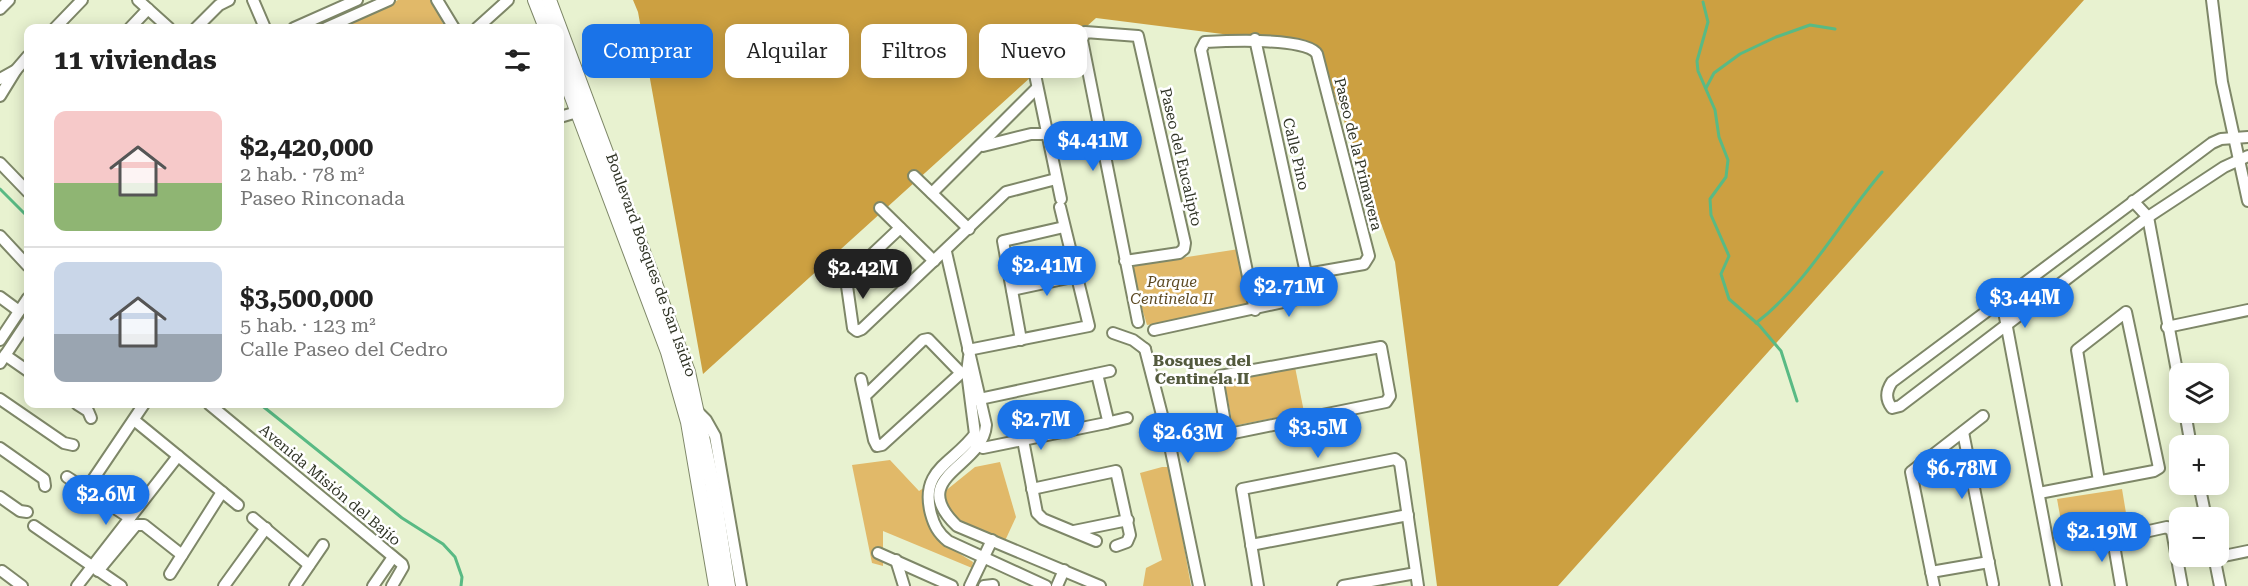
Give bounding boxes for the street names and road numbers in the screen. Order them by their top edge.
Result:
street label: Paseo de la Primavera [1330,76,1386,232]
street label: Paseo del Eucalipto [1156,86,1206,228]
street label: Calle Pino [1279,116,1313,192]
street label: Boulevard Bosques de San Isidro [602,151,700,379]
street label: Avenida Misión del Bajío [256,421,404,549]

